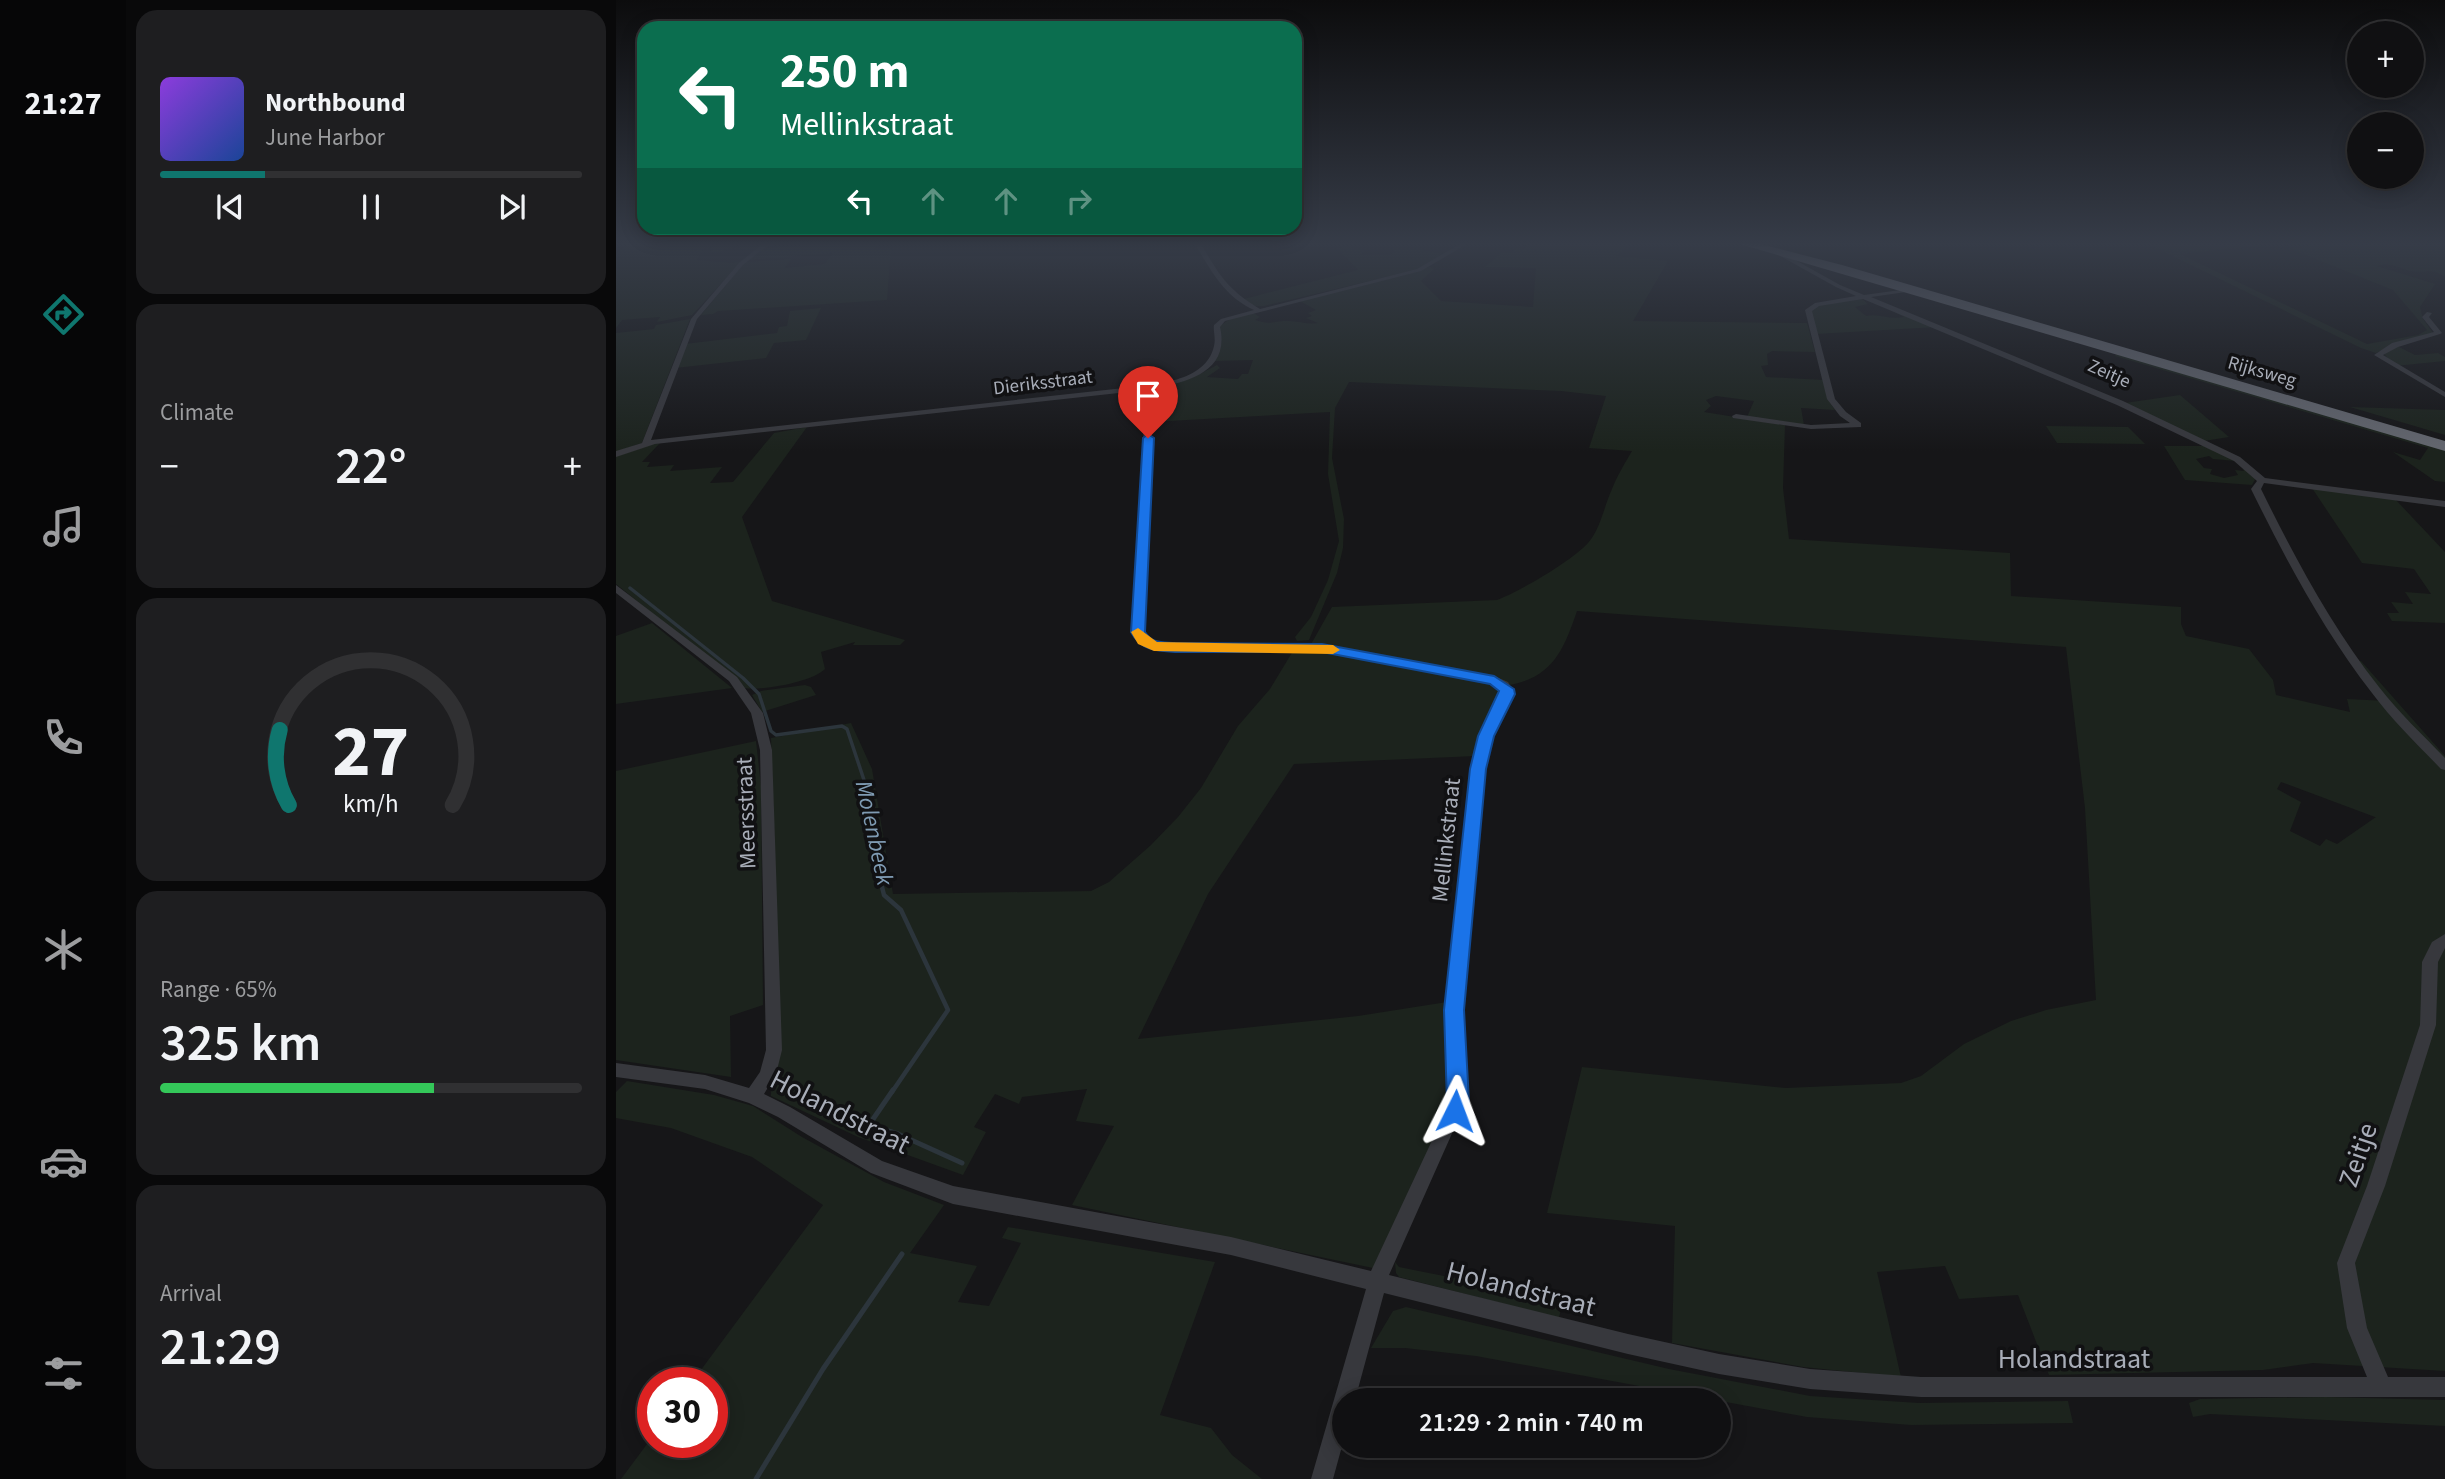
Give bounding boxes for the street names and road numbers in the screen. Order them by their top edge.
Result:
street label: Rijksweg [2225,349,2300,395]
street label: Zeitje [2083,353,2135,395]
street label: Dieriksstraat [992,363,1095,402]
street label: Meersstraat [728,756,764,870]
street label: Mellinkstraat [1423,776,1469,904]
street label: Holandstraat [763,1060,918,1165]
street label: Zeitje [2328,1118,2388,1192]
street label: Holandstraat [1442,1251,1600,1327]
street label: Holandstraat [1998,1339,2151,1379]

